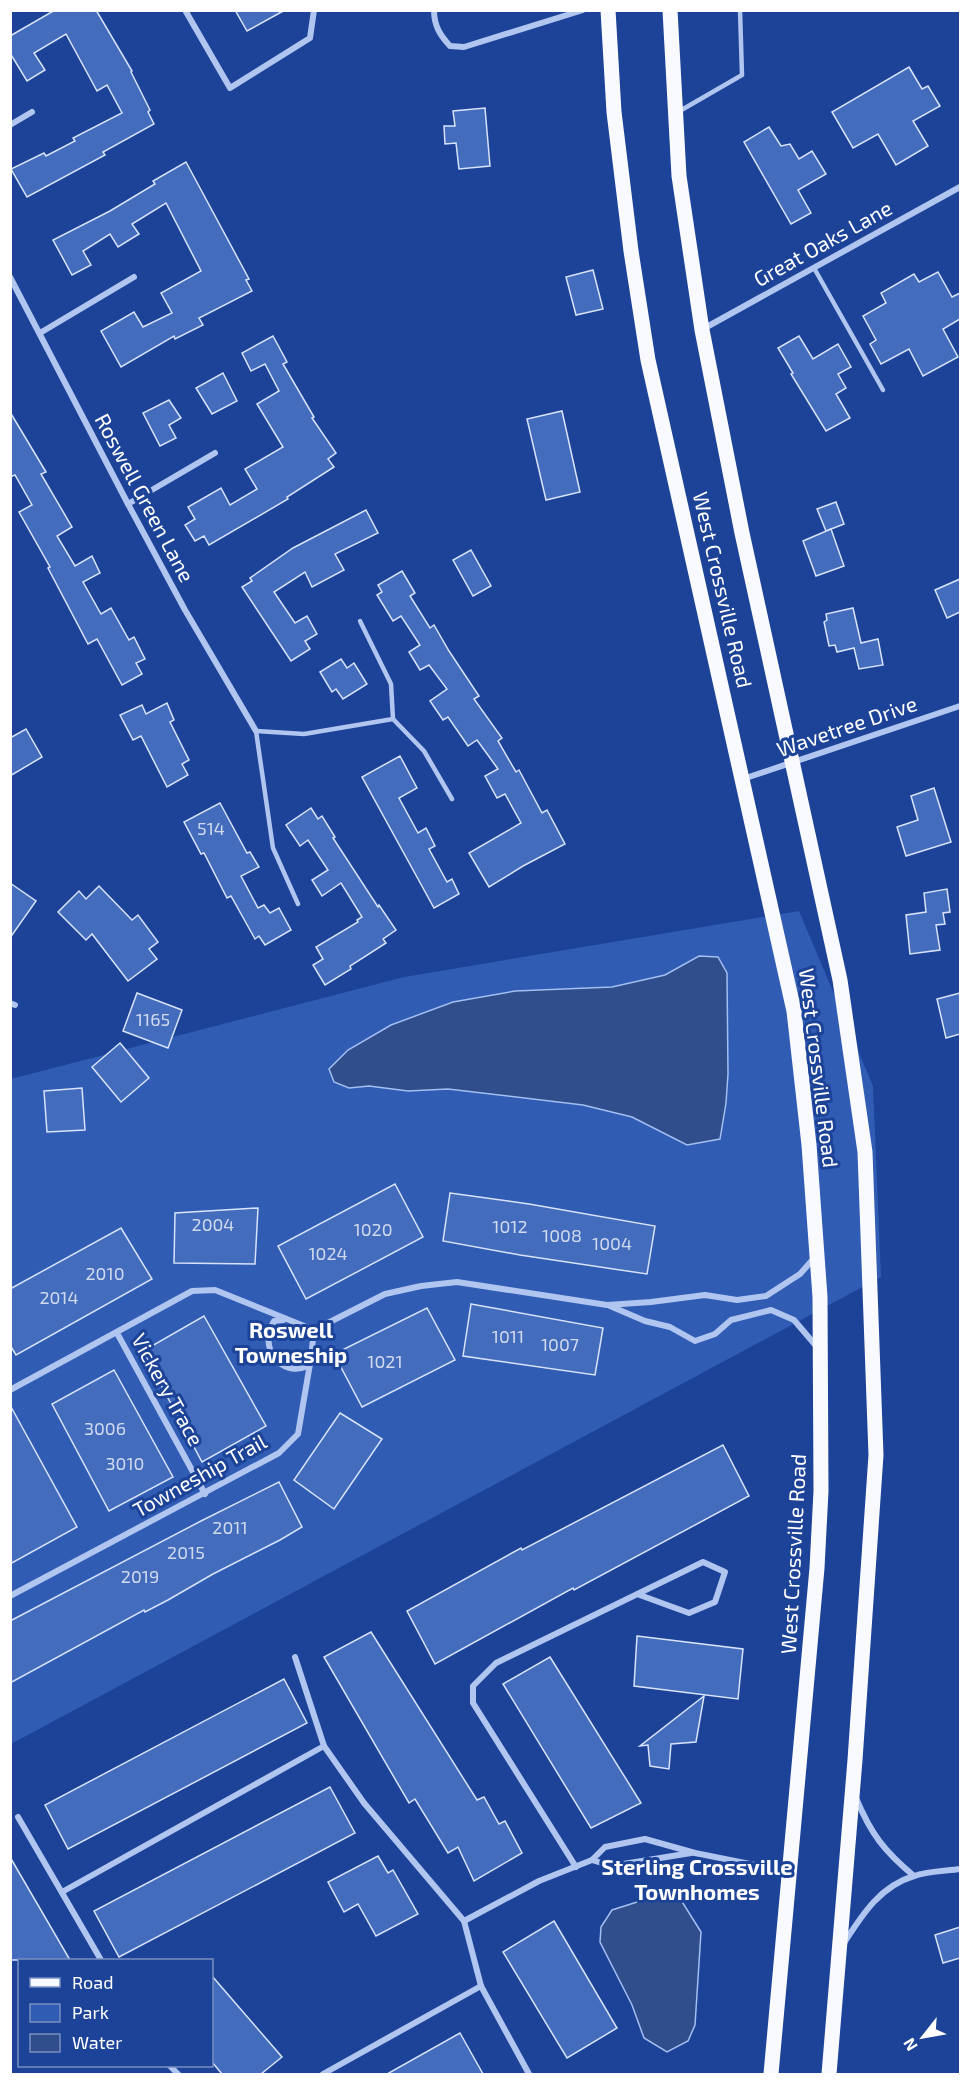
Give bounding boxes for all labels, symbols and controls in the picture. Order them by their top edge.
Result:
street label: Great Oaks Lane [749,194,896,291]
street label: Roswell Green Lane [90,409,200,586]
street label: West Crossville Road [689,489,758,690]
street label: Wavetree Drive [773,690,920,761]
house number: 514 [197,817,225,839]
street label: West Crossville Road [795,967,844,1169]
house number: 1165 [136,1008,170,1030]
house number: 2004 [192,1213,234,1235]
house number: 1012 [492,1215,528,1237]
house number: 1020 [354,1218,393,1240]
house number: 1008 [542,1224,582,1246]
house number: 1004 [592,1232,632,1254]
house number: 1024 [308,1242,348,1264]
house number: 2010 [86,1262,125,1284]
house number: 2014 [39,1286,79,1308]
district label: Roswell Towneship [235,1316,347,1367]
house number: 1011 [492,1325,524,1347]
street label: Vickery Trace [127,1329,209,1450]
house number: 1007 [541,1333,579,1355]
house number: 1021 [367,1350,403,1372]
house number: 3006 [84,1417,126,1439]
street label: Towneship Trail [128,1427,271,1522]
house number: 3010 [106,1452,144,1474]
street label: West Crossville Road [775,1453,810,1655]
house number: 2011 [212,1516,248,1538]
house number: 2015 [167,1541,205,1563]
house number: 2019 [121,1565,159,1587]
district label: Sterling Crossville Townhomes [601,1853,793,1904]
legend [18,1959,213,2067]
text: Road [72,1971,113,1993]
text: Park [72,2001,109,2023]
north arrow [893,2007,953,2067]
text: Water [72,2031,122,2053]
text: N [899,2035,921,2055]

